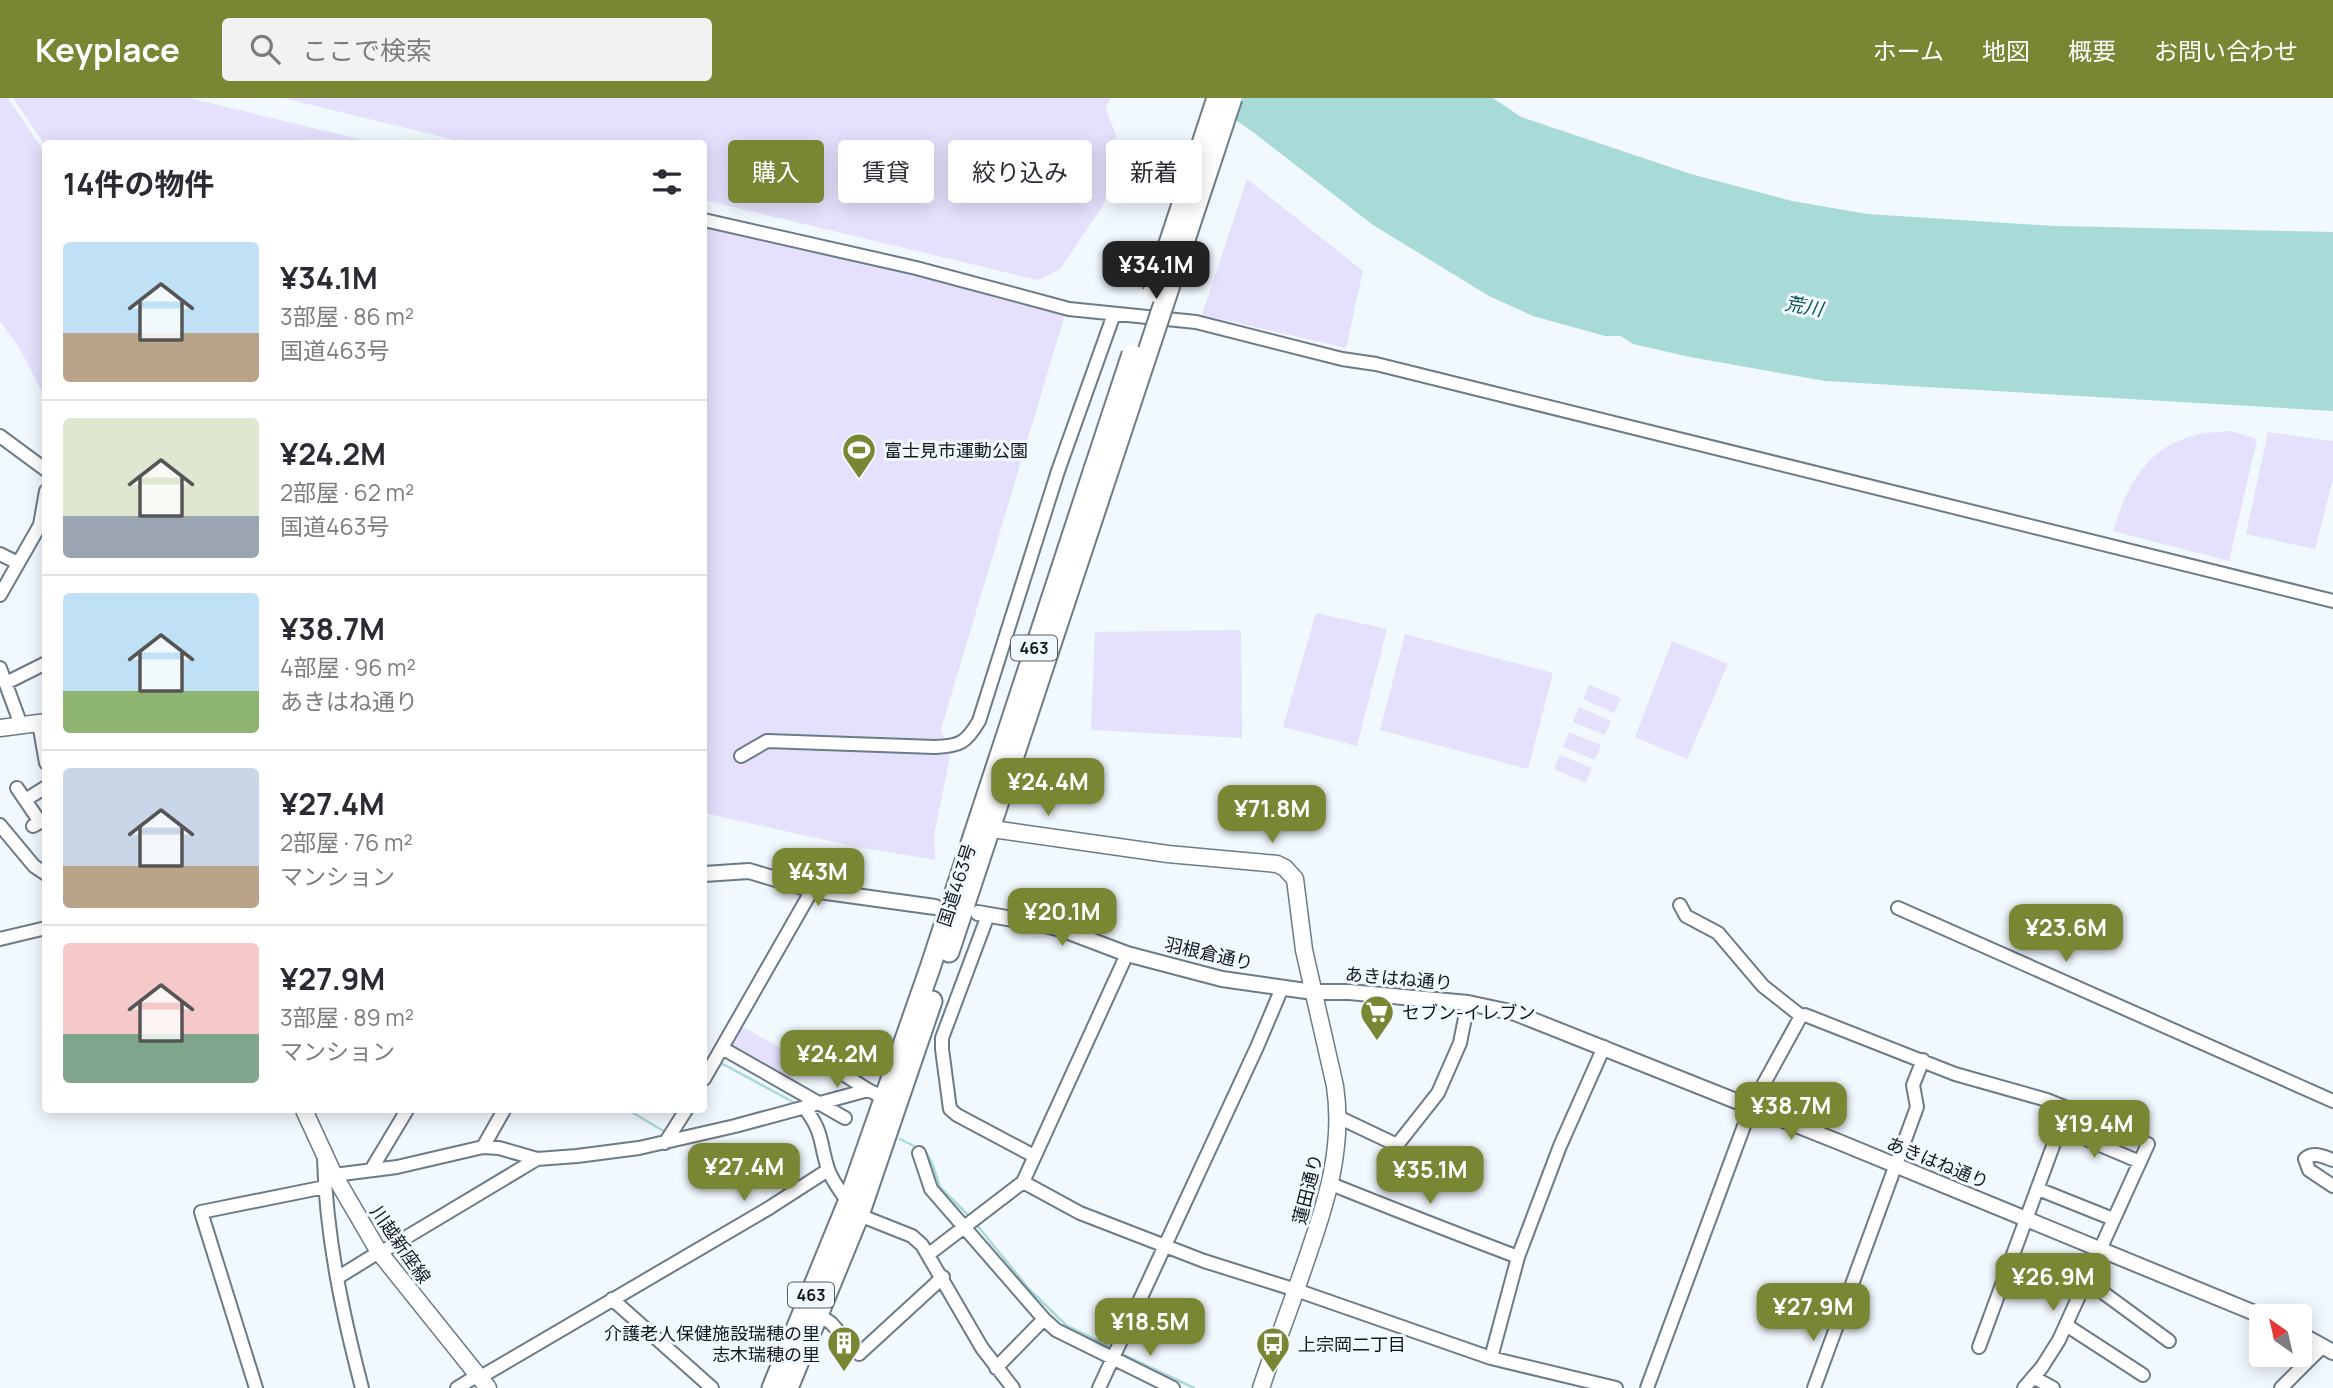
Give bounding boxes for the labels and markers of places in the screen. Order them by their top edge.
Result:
pin: ¥34.1M [1099,242,1213,301]
sports icon: 富士見市運動公園 [840,431,878,480]
place label: 富士見市運動公園 [884,438,1028,462]
pin: ¥24.4M [991,758,1105,818]
pin: ¥71.8M [1215,786,1329,845]
pin: ¥43M [777,848,859,908]
pin: ¥20.1M [1005,888,1119,948]
pin: ¥23.6M [2009,904,2123,964]
supermarket icon: セブン-イレブン [1358,993,1396,1042]
place label: セブン-イレブン [1402,1000,1536,1024]
pin: ¥24.2M [780,1030,894,1090]
pin: ¥38.7M [1734,1082,1848,1142]
pin: ¥19.4M [2037,1100,2151,1160]
pin: ¥27.4M [687,1144,801,1203]
pin: ¥35.1M [1373,1146,1487,1206]
pin: ¥26.9M [1996,1254,2110,1313]
pin: ¥27.9M [1756,1284,1870,1343]
pin: ¥18.5M [1093,1298,1207,1358]
place label: 介護老人保健施設瑞穂の里 志木瑞穂の里 [604,1321,820,1366]
building icon: 介護老人保健施設瑞穂の里 志木瑞穂の里 [825,1324,863,1373]
bus stop icon: 上宗岡二丁目 [1254,1325,1292,1374]
place label: 上宗岡二丁目 [1298,1332,1406,1356]

